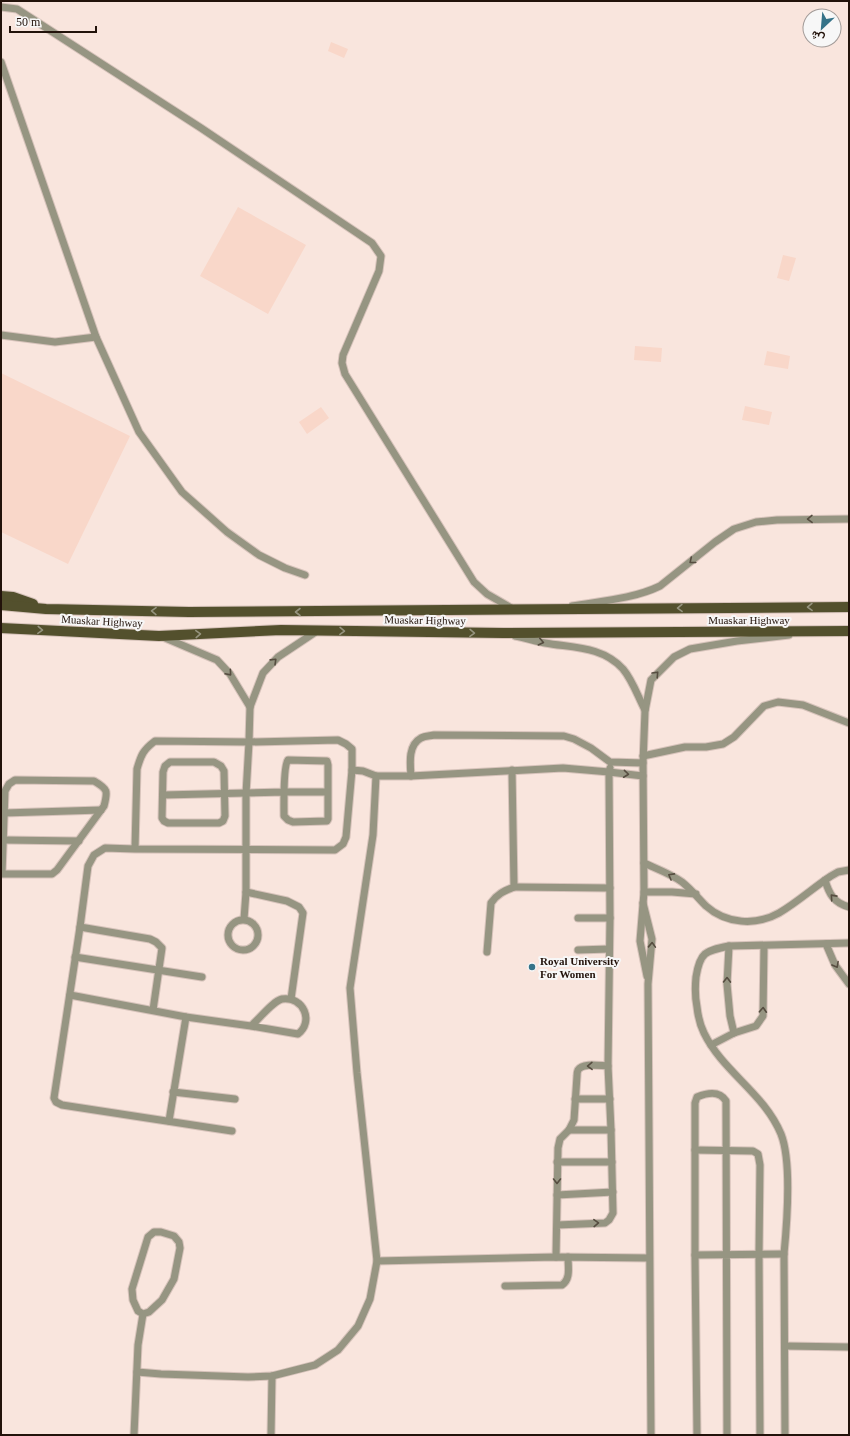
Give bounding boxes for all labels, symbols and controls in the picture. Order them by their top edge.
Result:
scale bar [10,8,96,34]
north arrow [802,8,842,48]
text: 50 m [16,15,41,29]
text: ش [809,28,827,45]
one-way arrow [807,515,813,523]
one-way arrow [690,556,697,563]
one-way arrow [807,603,813,611]
one-way arrow [677,604,683,612]
one-way arrow [151,607,157,616]
one-way arrow [295,608,301,616]
street label: Muaskar Highway [61,613,144,629]
street label: Muaskar Highway [384,613,466,627]
street label: Muaskar Highway [708,614,790,626]
one-way arrow [37,626,43,634]
one-way arrow [339,627,345,635]
one-way arrow [469,629,475,637]
one-way arrow [195,630,201,638]
one-way arrow [538,637,544,645]
one-way arrow [269,658,277,666]
one-way arrow [225,669,232,676]
one-way arrow [652,671,659,679]
one-way arrow [623,769,629,778]
one-way arrow [668,873,676,881]
one-way arrow [831,894,838,902]
one-way arrow [648,942,656,948]
place label: Royal University For Women [540,955,620,980]
one-way arrow [831,961,838,968]
marker: Royal University For Women [527,962,537,972]
one-way arrow [723,977,731,983]
one-way arrow [758,1007,767,1013]
one-way arrow [587,1062,593,1070]
one-way arrow [553,1178,561,1184]
one-way arrow [593,1219,599,1228]

